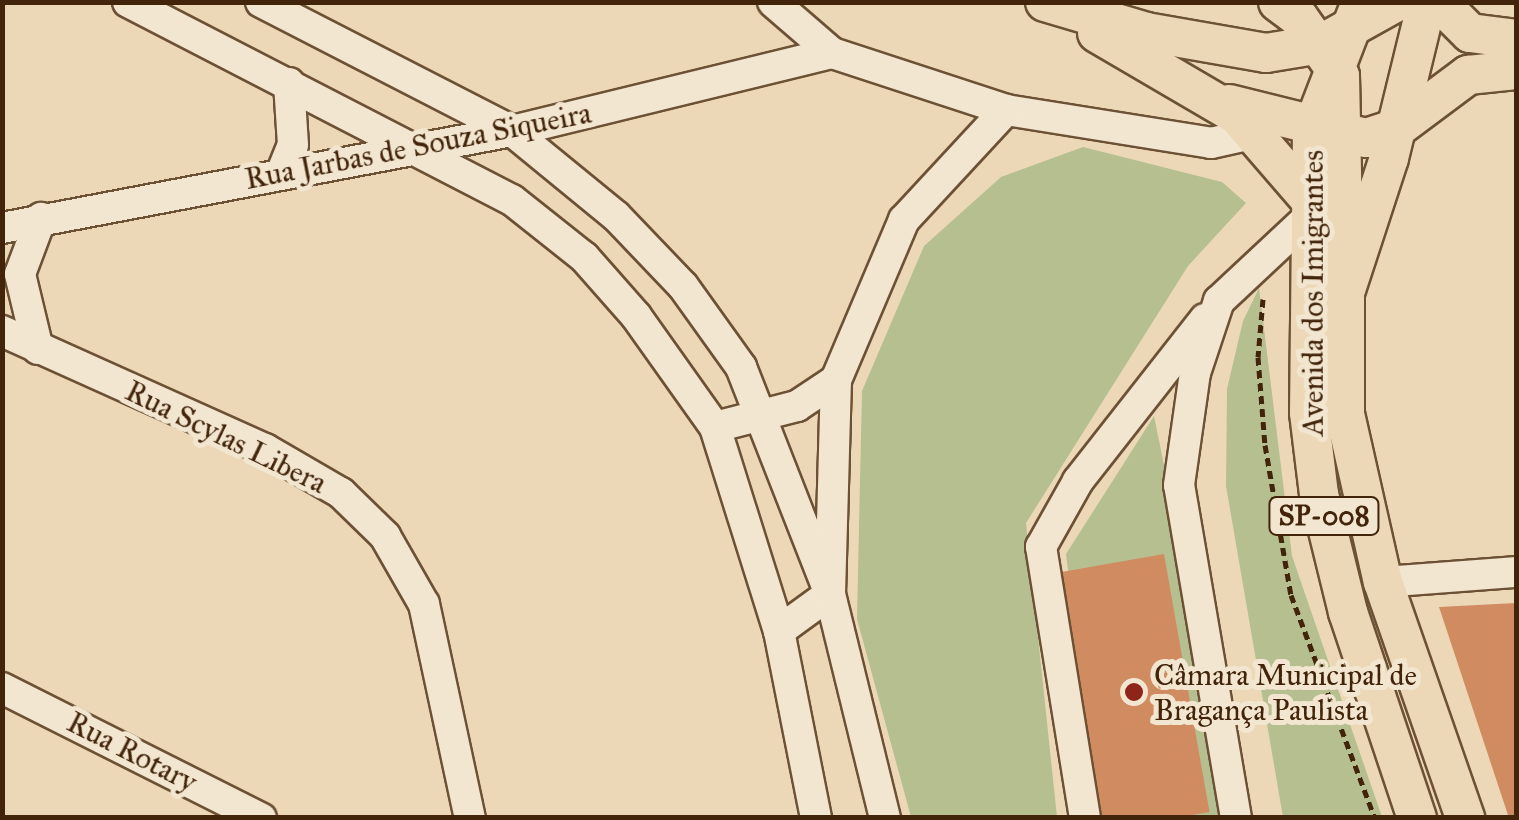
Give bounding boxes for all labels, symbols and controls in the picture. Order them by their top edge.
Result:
street label: Rua Jarbas de Souza Siqueira [242,95,594,197]
street label: Avenida dos Imigrantes [1295,150,1331,436]
street label: Rua Scylas Libera [120,373,332,501]
road number: SP-008 [1266,493,1382,539]
place label: Câmara Municipal de Bragança Paulista [1154,657,1417,728]
marker: Câmara Municipal de Bragança Paulista [1123,681,1145,703]
street label: Rua Rotary [61,704,203,800]

